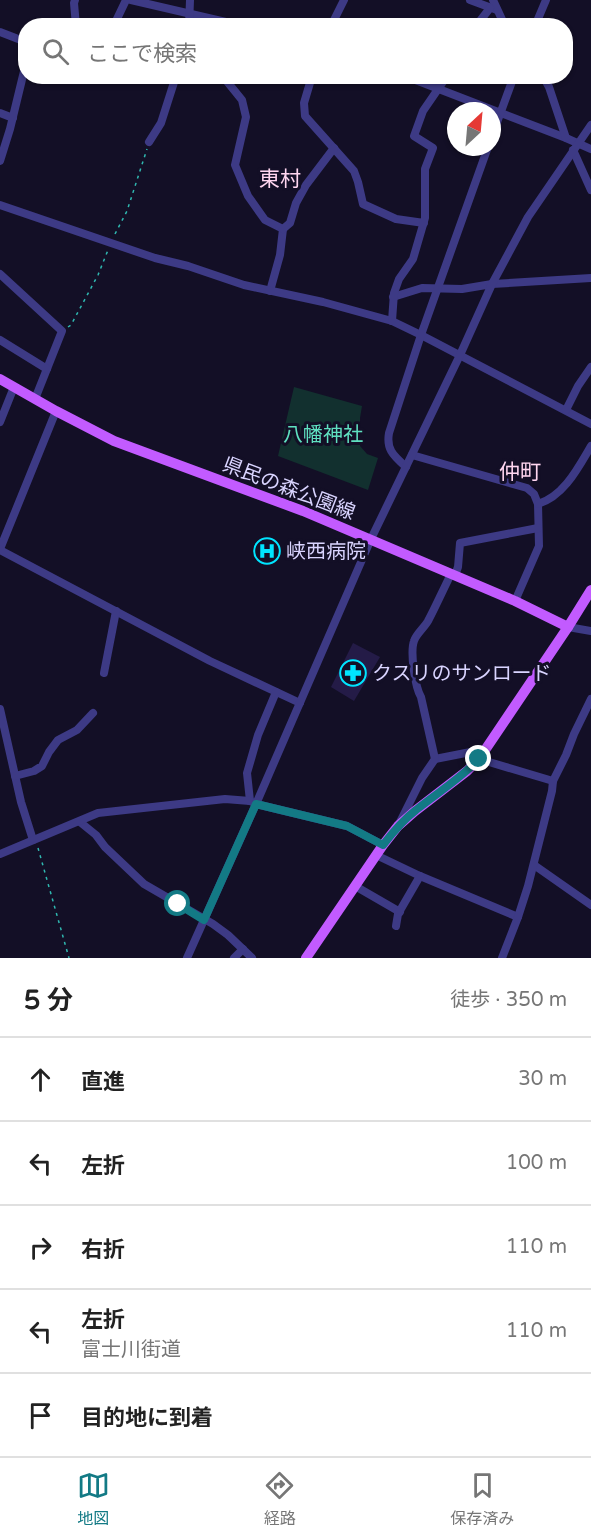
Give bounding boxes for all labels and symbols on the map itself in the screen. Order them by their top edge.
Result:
north arrow [447,102,501,156]
district label: 東村 [259,167,301,192]
park label: 八幡神社 [283,423,363,447]
street label: 県民の森公園線 [219,453,358,525]
district label: 仲町 [499,460,541,485]
hospital icon: 峡西病院 [252,536,282,566]
place label: 峡西病院 [286,540,366,564]
pharmacy icon: クスリのサンロード [338,658,368,688]
place label: クスリのサンロード [372,662,551,686]
route end [465,745,491,771]
route start [164,890,190,916]

